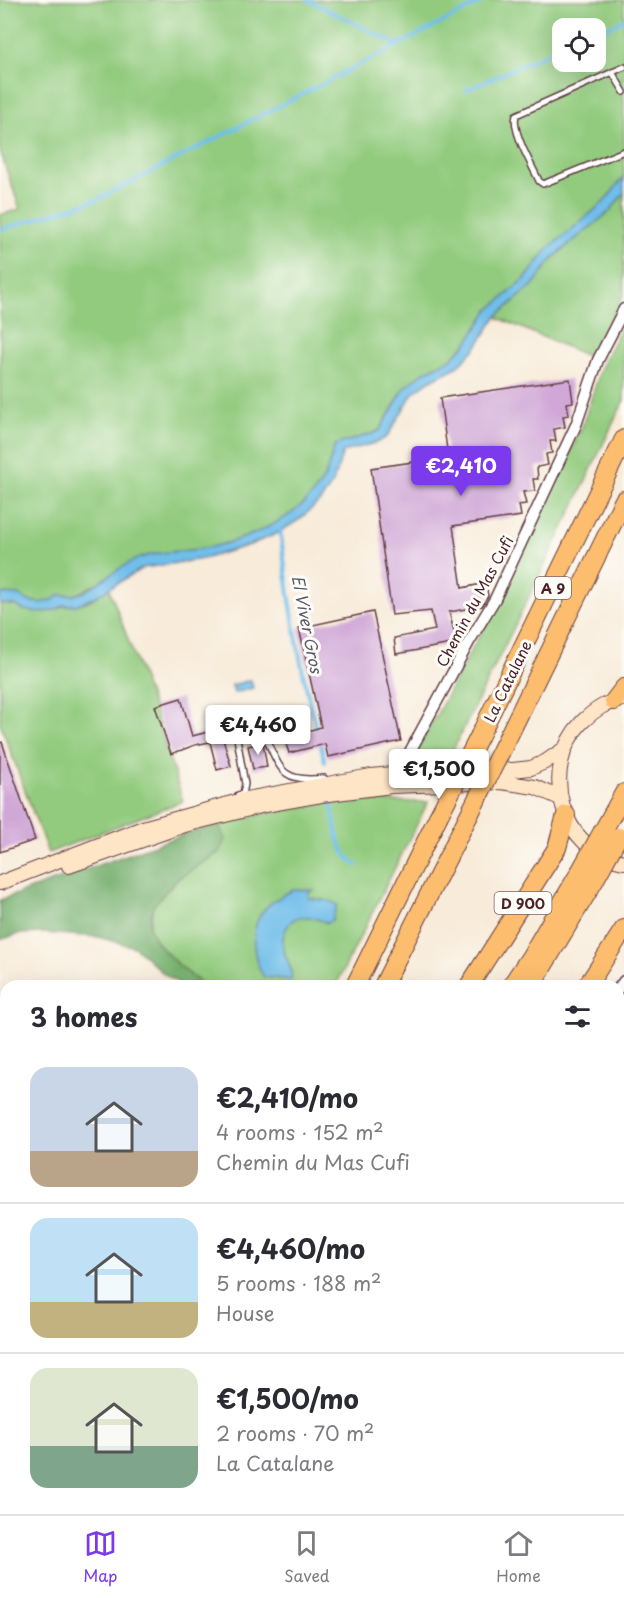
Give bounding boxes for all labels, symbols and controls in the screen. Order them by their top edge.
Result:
map controls [552,18,606,72]
button: locate [552,18,606,72]
pin: €2,410 [412,446,510,497]
text: €2,410 [425,450,497,480]
street label: Chemin du Mas Cufi [430,531,518,671]
water label: El Viver Gros [287,573,330,676]
road number: A 9 [535,577,571,599]
street label: La Catalane [477,636,537,726]
pin: €4,460 [209,705,307,756]
text: €4,460 [219,709,297,739]
pin: €1,500 [390,749,488,800]
text: €1,500 [403,753,475,783]
road number: D 900 [494,892,552,914]
text: 3 homes [30,997,137,1036]
icon: filters [561,1000,594,1033]
text: €2,410/mo [216,1078,358,1117]
icon: home [78,1091,150,1163]
text: 4 rooms · 152 m² [216,1117,384,1147]
text: Chemin du Mas Cufi [216,1147,410,1177]
text: €4,460/mo [216,1229,365,1268]
icon: home [78,1242,150,1314]
text: 5 rooms · 188 m² [216,1268,381,1298]
text: House [216,1298,275,1328]
text: €1,500/mo [216,1379,359,1418]
icon: home [78,1392,150,1464]
text: 2 rooms · 70 m² [216,1418,374,1448]
text: La Catalane [216,1448,334,1478]
tab: Map [83,1527,118,1587]
tab: Saved [284,1527,330,1587]
tab: Home [496,1527,541,1587]

